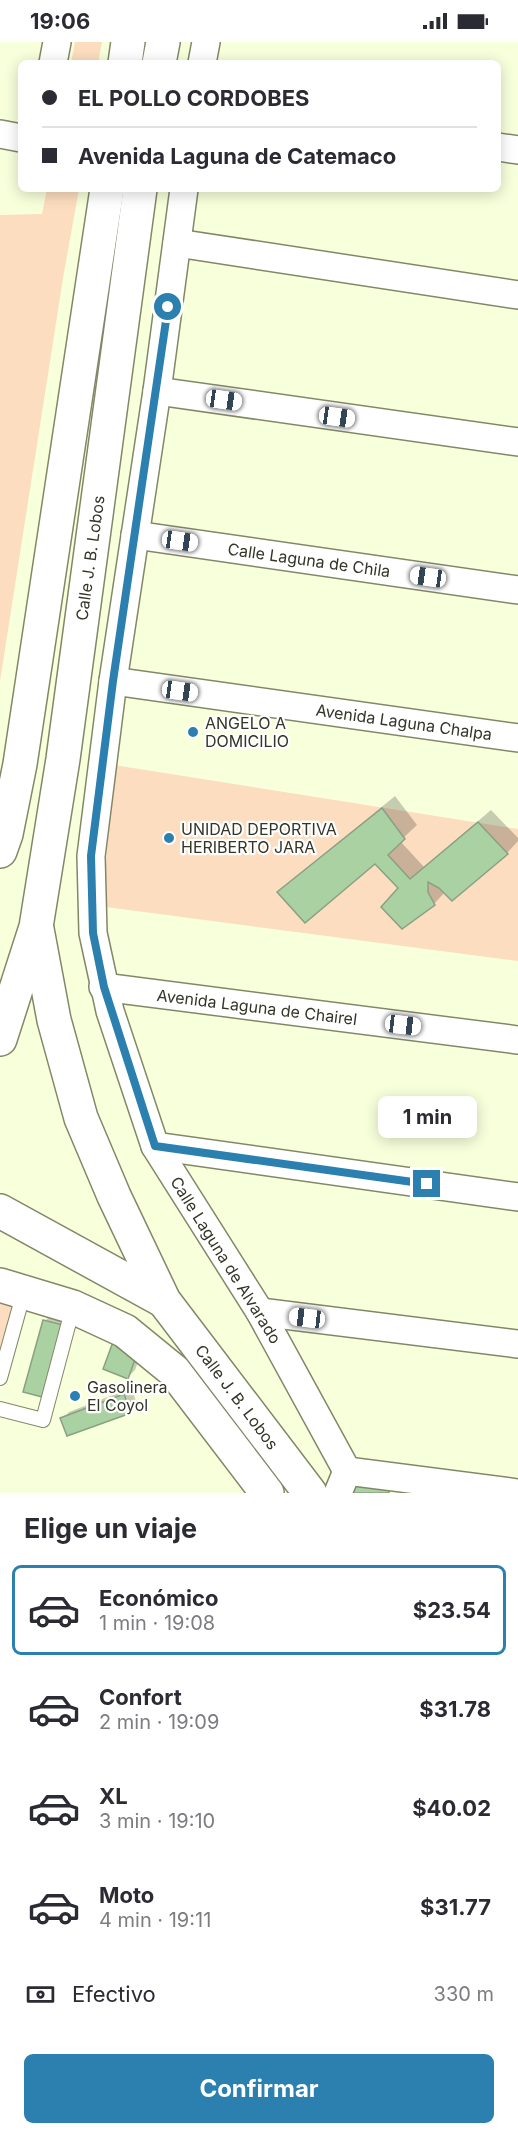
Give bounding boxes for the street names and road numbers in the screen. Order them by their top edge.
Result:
street label: Calle J. B. Lobos [71,494,109,622]
street label: Calle Laguna de Chila [226,539,392,581]
street label: Avenida Laguna Chalpa [315,700,493,744]
street label: Avenida Laguna de Chairel [156,985,358,1029]
street label: Calle Laguna de Alvarado [166,1173,286,1347]
street label: Calle J. B. Lobos [191,1341,283,1453]

